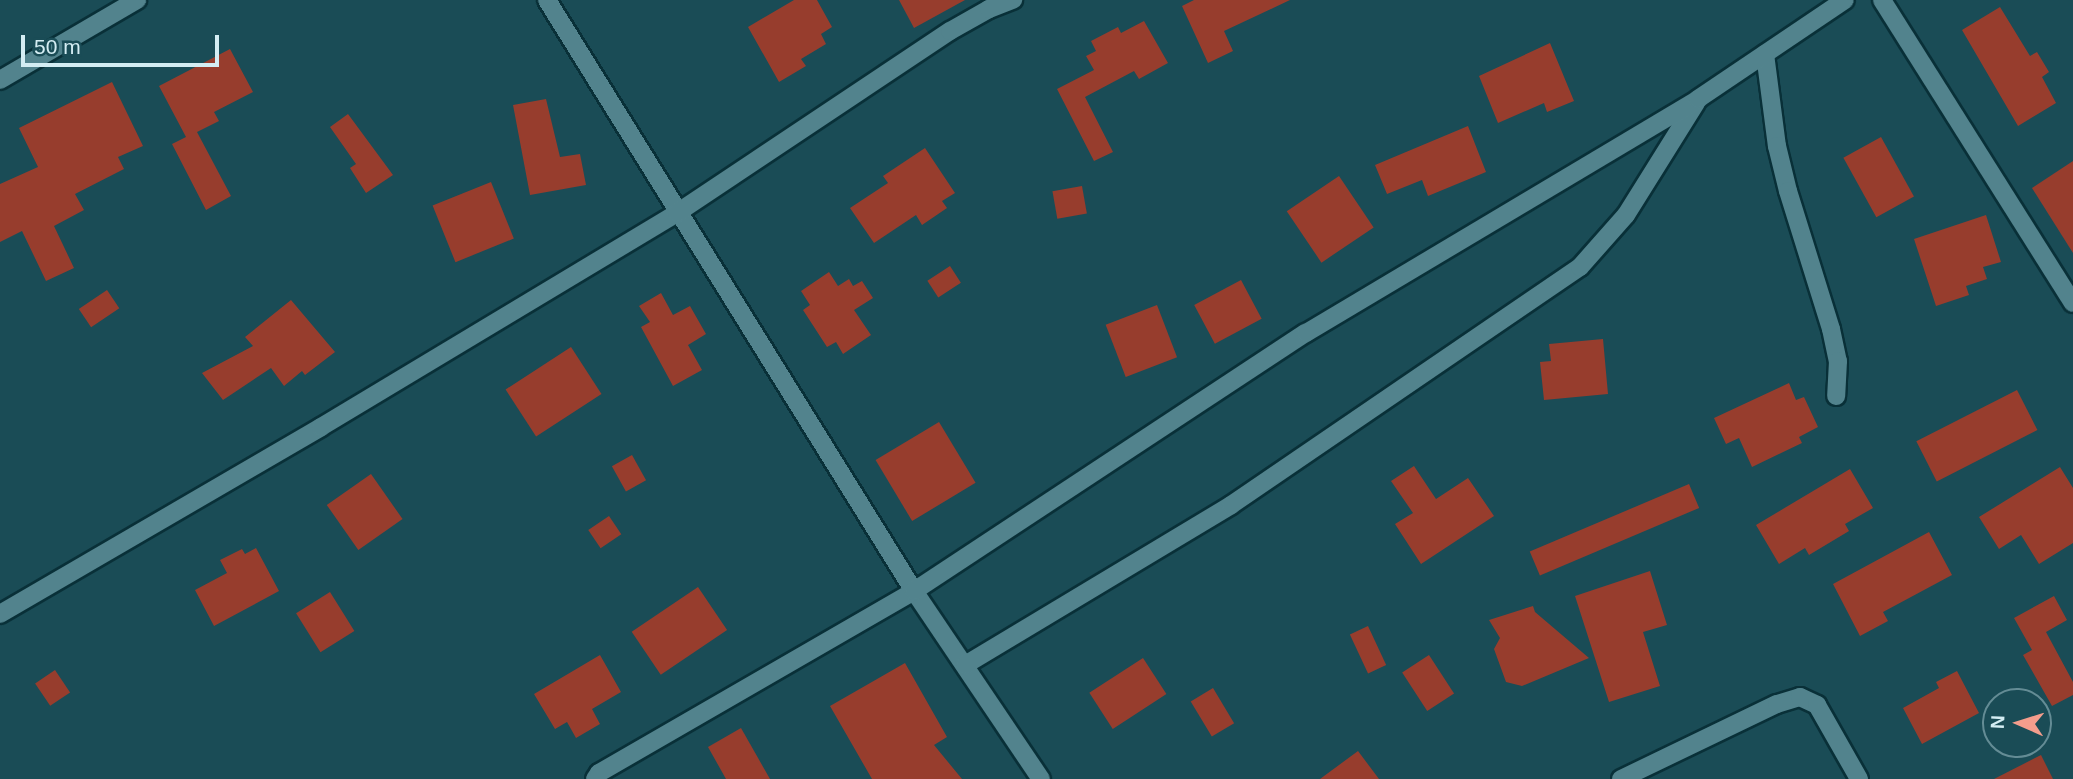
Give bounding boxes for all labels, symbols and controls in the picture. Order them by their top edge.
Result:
scale bar [24,21,222,65]
text: 50 m [34,35,81,58]
north arrow [1982,688,2052,758]
text: N [1987,715,2008,729]

